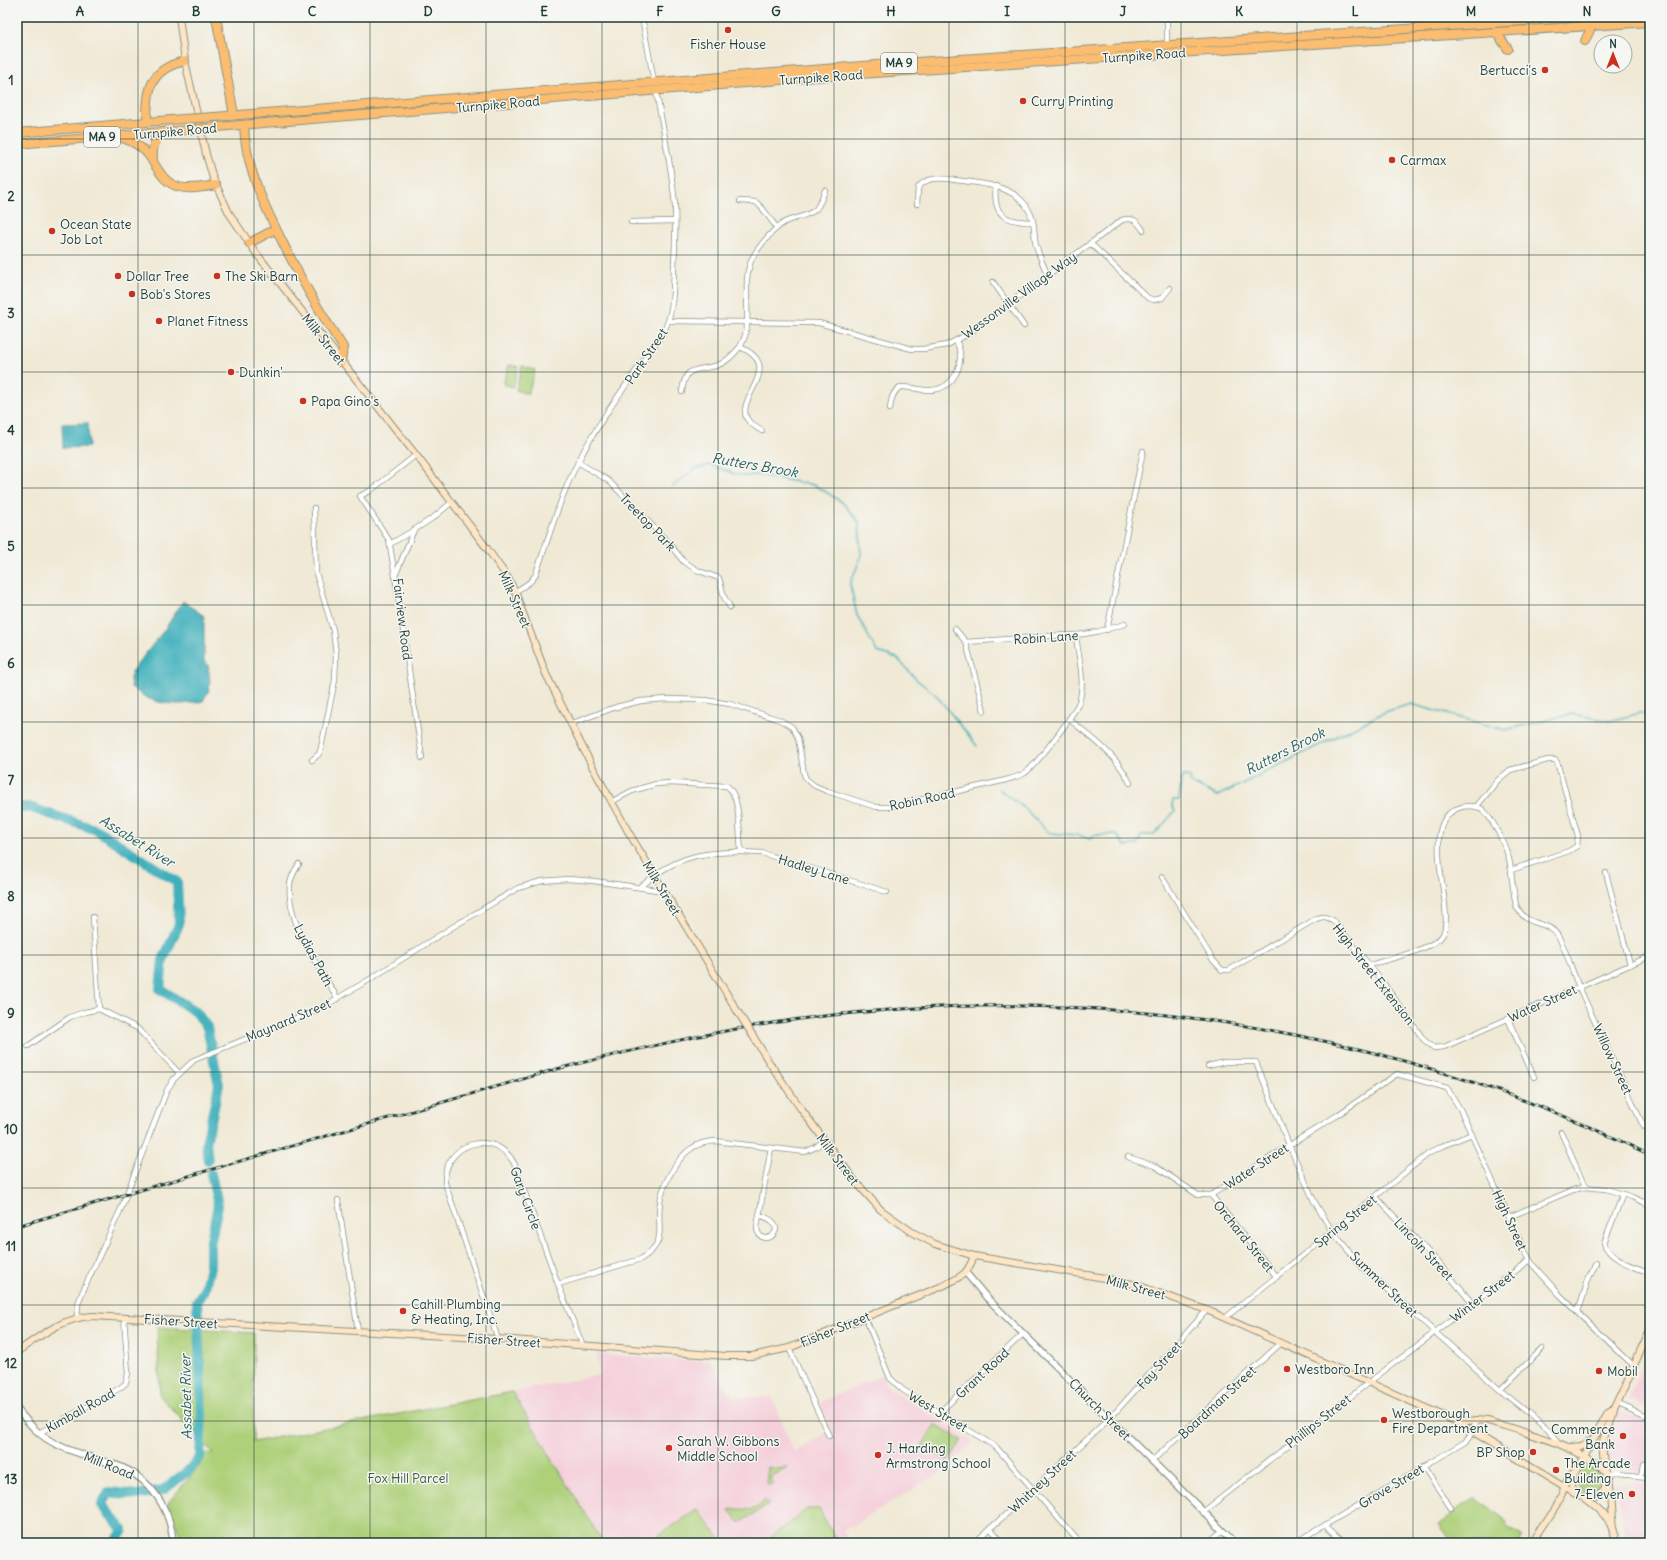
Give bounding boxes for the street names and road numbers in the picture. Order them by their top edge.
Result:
street label: Turnpike Road [1102,44,1187,67]
road number: MA 9 [881,53,917,73]
street label: Turnpike Road [779,66,864,89]
street label: Turnpike Road [456,92,541,117]
street label: Turnpike Road [133,119,218,144]
road number: MA 9 [84,127,120,147]
street label: Wessonville Village Way [959,248,1080,343]
street label: Milk Street [298,310,349,369]
street label: Park Street [621,324,672,388]
street label: Treetop Park [616,490,680,555]
street label: Milk Street [494,568,535,631]
street label: Fairview Road [389,577,416,661]
street label: Robin Lane [1013,627,1079,648]
street label: Robin Road [888,784,957,815]
street label: Hadley Lane [776,851,852,888]
street label: Milk Street [639,858,685,919]
street label: High Street Extension [1329,920,1419,1029]
street label: Lydias Path [290,921,337,990]
street label: Water Street [1505,981,1580,1026]
street label: Maynard Street [243,995,334,1046]
street label: Willow Street [1589,1021,1637,1098]
street label: Milk Street [813,1130,863,1189]
street label: Water Street [1221,1139,1292,1193]
street label: Gary Circle [506,1164,545,1232]
street label: High Street [1488,1187,1531,1254]
street label: Spring Street [1311,1191,1380,1252]
street label: Orchard Street [1210,1197,1278,1276]
street label: Lincoln Street [1390,1214,1457,1285]
street label: Summer Street [1346,1248,1422,1321]
street label: Winter Street [1447,1266,1518,1326]
street label: Milk Street [1104,1271,1168,1304]
street label: Fisher Street [798,1308,873,1351]
street label: Fisher Street [144,1310,219,1333]
street label: Fisher Street [467,1329,542,1352]
street label: Fay Street [1133,1337,1186,1393]
street label: Grant Road [952,1344,1013,1403]
street label: Boardman Street [1175,1362,1260,1443]
street label: Church Street [1065,1375,1135,1444]
street label: Kimball Road [43,1384,118,1436]
street label: West Street [905,1387,971,1436]
street label: Phillips Street [1282,1390,1355,1452]
street label: Whitney Street [1005,1445,1080,1517]
street label: Mill Road [81,1448,137,1483]
street label: Grove Street [1356,1460,1427,1513]

